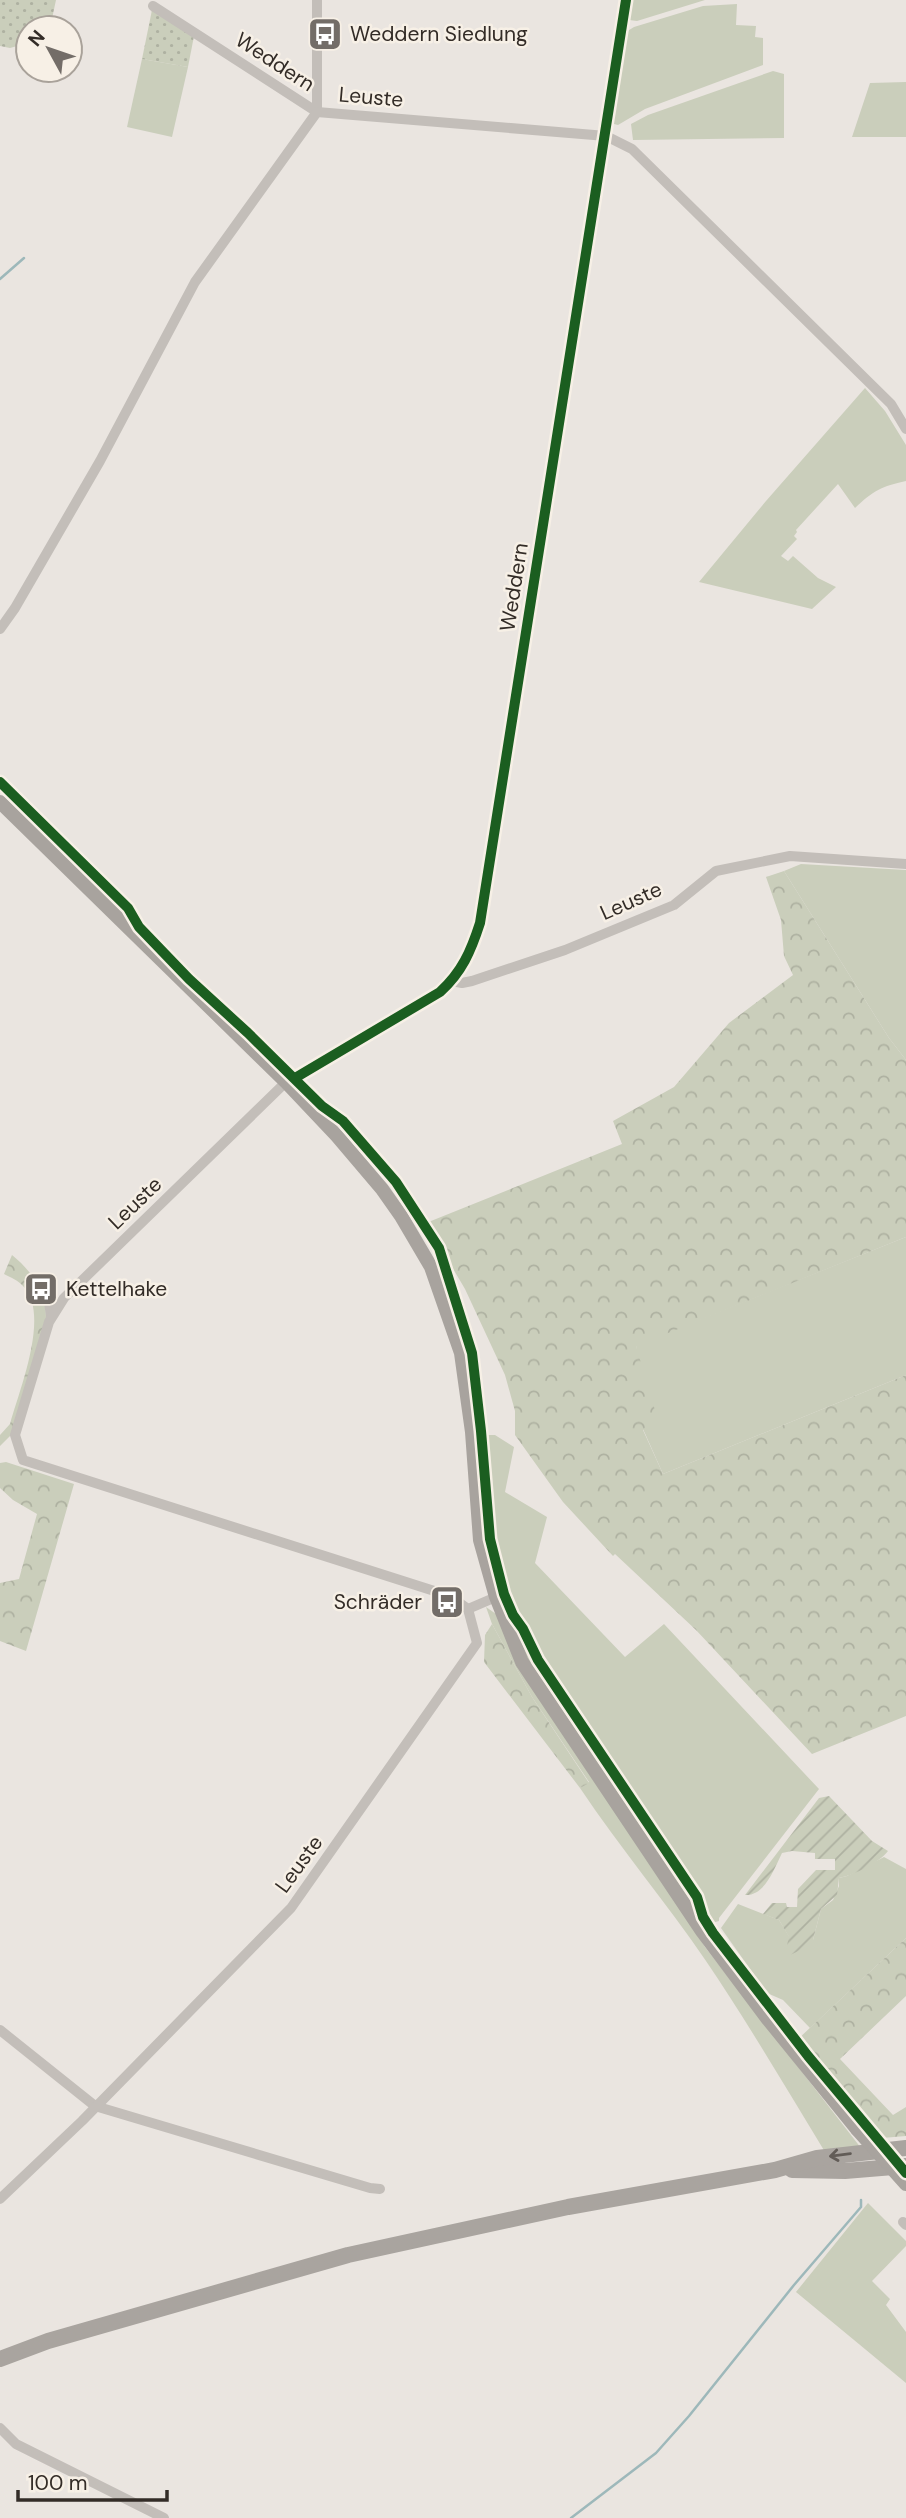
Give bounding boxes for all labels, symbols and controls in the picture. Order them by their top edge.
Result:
north arrow [14,14,84,84]
bus stop icon: Weddern Siedlung [306,15,344,53]
place label: Weddern Siedlung [350,20,528,48]
text: N [22,25,50,52]
street label: Weddern [230,26,320,98]
street label: Leuste [338,80,404,114]
street label: Weddern [493,541,535,633]
street label: Leuste [596,875,666,927]
street label: Leuste [102,1170,168,1235]
bus stop icon: Kettelhake [22,1270,60,1308]
place label: Kettelhake [66,1275,167,1303]
bus stop icon: Schräder [428,1583,466,1621]
place label: Schräder [334,1588,422,1616]
street label: Leuste [269,1830,329,1898]
one-way arrow [829,2148,852,2161]
scale bar [18,2458,166,2502]
text: 100 m [28,2469,88,2497]

